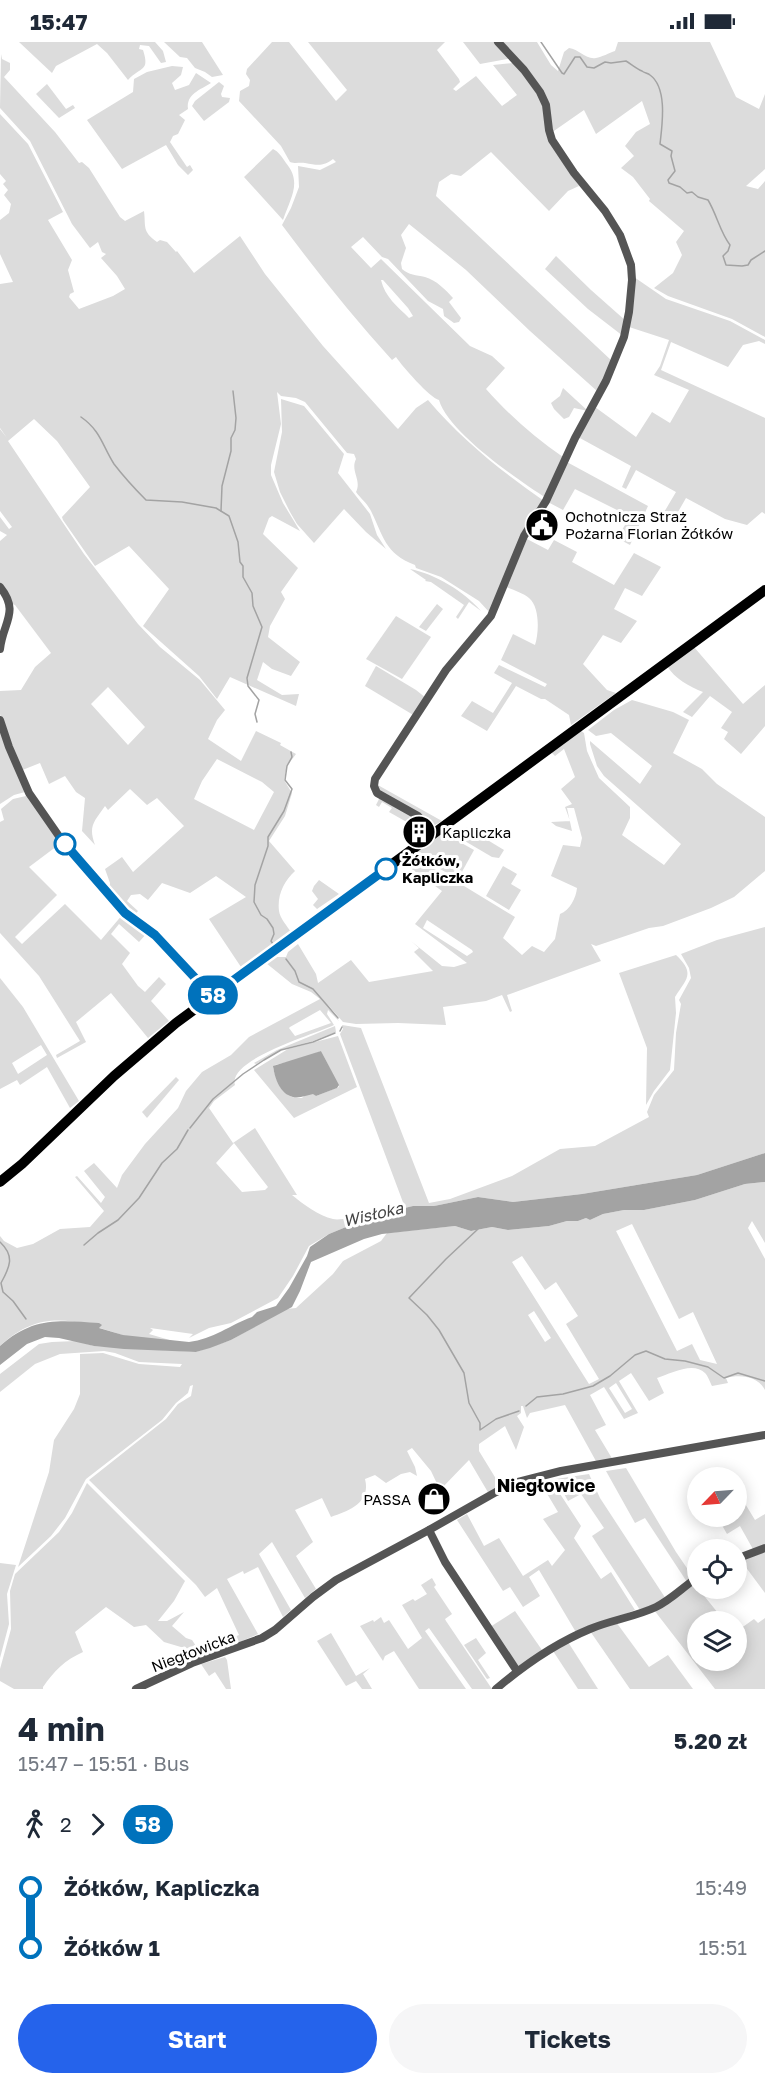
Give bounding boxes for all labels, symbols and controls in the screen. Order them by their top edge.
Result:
text: 15:47 [30,8,88,35]
public building icon: Ochotnicza Straż Pożarna Florian Żółków [524,507,560,543]
place label: Ochotnicza Straż Pożarna Florian Żółków [565,507,733,542]
building icon: Kapliczka [401,814,437,850]
place label: Kapliczka [442,823,511,841]
unlabelled marker [54,833,76,855]
place label: Żółków, Kapliczka [402,851,474,886]
marker: Żółków, Kapliczka [375,858,397,880]
line badge: 58 [186,976,240,1014]
text: 58 [200,982,226,1008]
water label: Wisłoka [341,1197,406,1231]
north arrow [687,1467,747,1527]
map controls [687,1467,747,1671]
district label: Niegłowice [497,1474,596,1496]
shop icon: PASSA [416,1481,452,1517]
place label: PASSA [363,1490,411,1508]
button: locate [687,1539,747,1599]
button: layers [687,1611,747,1671]
street label: Niegłowicka [149,1627,237,1675]
text: 4 min [18,1709,105,1748]
text: 5.20 zł [674,1727,747,1754]
text: 15:47 – 15:51 · Bus [18,1751,189,1775]
icon: walk [18,1808,51,1841]
icon: forward [81,1808,114,1841]
text: 58 [135,1811,161,1837]
text: 2 [60,1812,72,1836]
text: Żółków, Kapliczka [64,1874,259,1901]
text: 15:49 [695,1875,747,1899]
text: Żółków 1 [64,1934,160,1961]
text: 15:51 [698,1935,747,1959]
button: Start [18,2004,377,2073]
button: Tickets [389,2004,747,2073]

